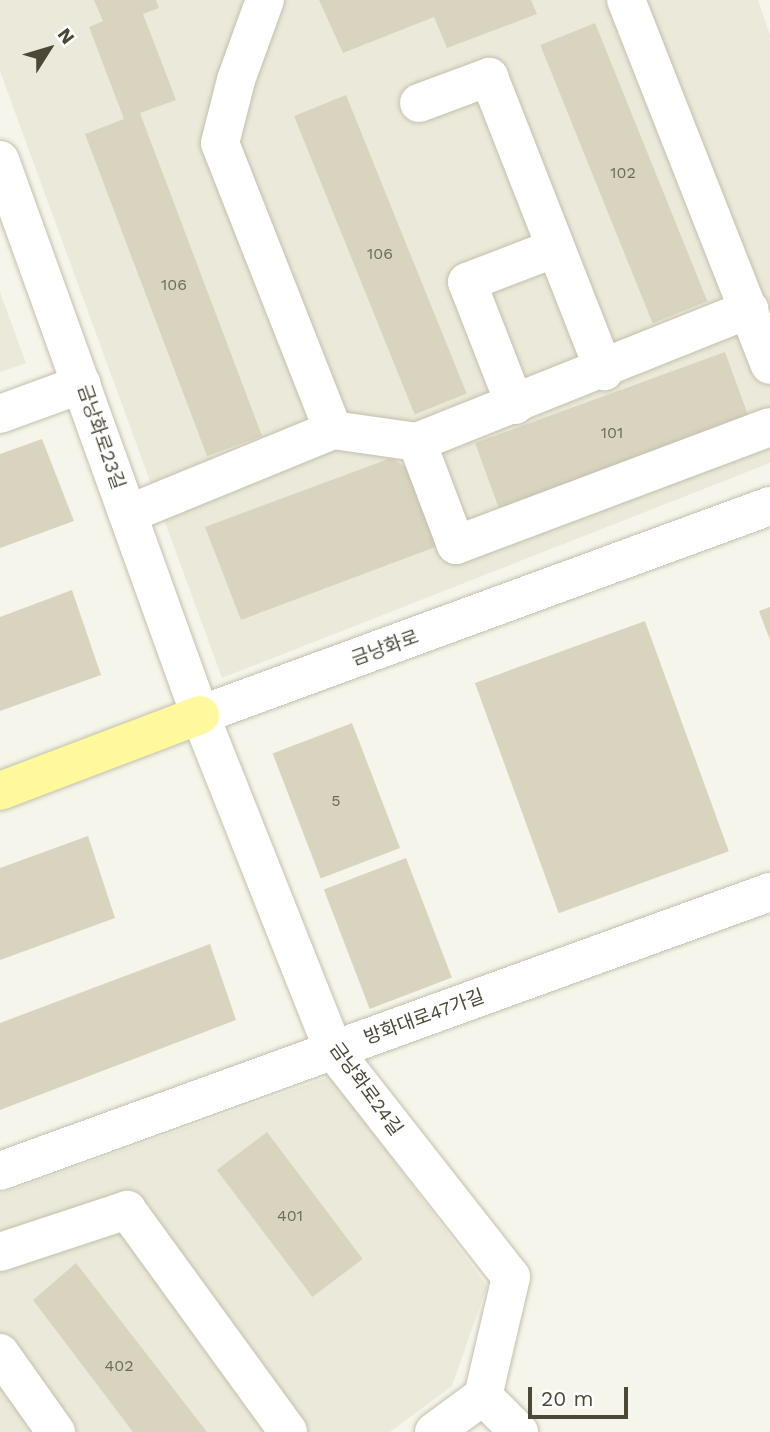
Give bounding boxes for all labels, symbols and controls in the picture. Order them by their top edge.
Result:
north arrow [14,14,84,84]
text: N [53,24,80,49]
house number: 102 [610,163,636,183]
house number: 106 [367,244,393,264]
house number: 106 [161,275,187,295]
street label: 금낭화로23길 [72,381,130,493]
house number: 101 [601,423,623,443]
street label: 금낭화로 [348,625,422,671]
house number: 5 [331,791,341,811]
street label: 방화대로47가길 [361,985,487,1049]
street label: 금낭화로24길 [325,1038,407,1140]
house number: 401 [277,1206,303,1226]
house number: 402 [104,1356,134,1376]
scale bar [532,1372,632,1416]
text: 20 m [541,1386,593,1411]

